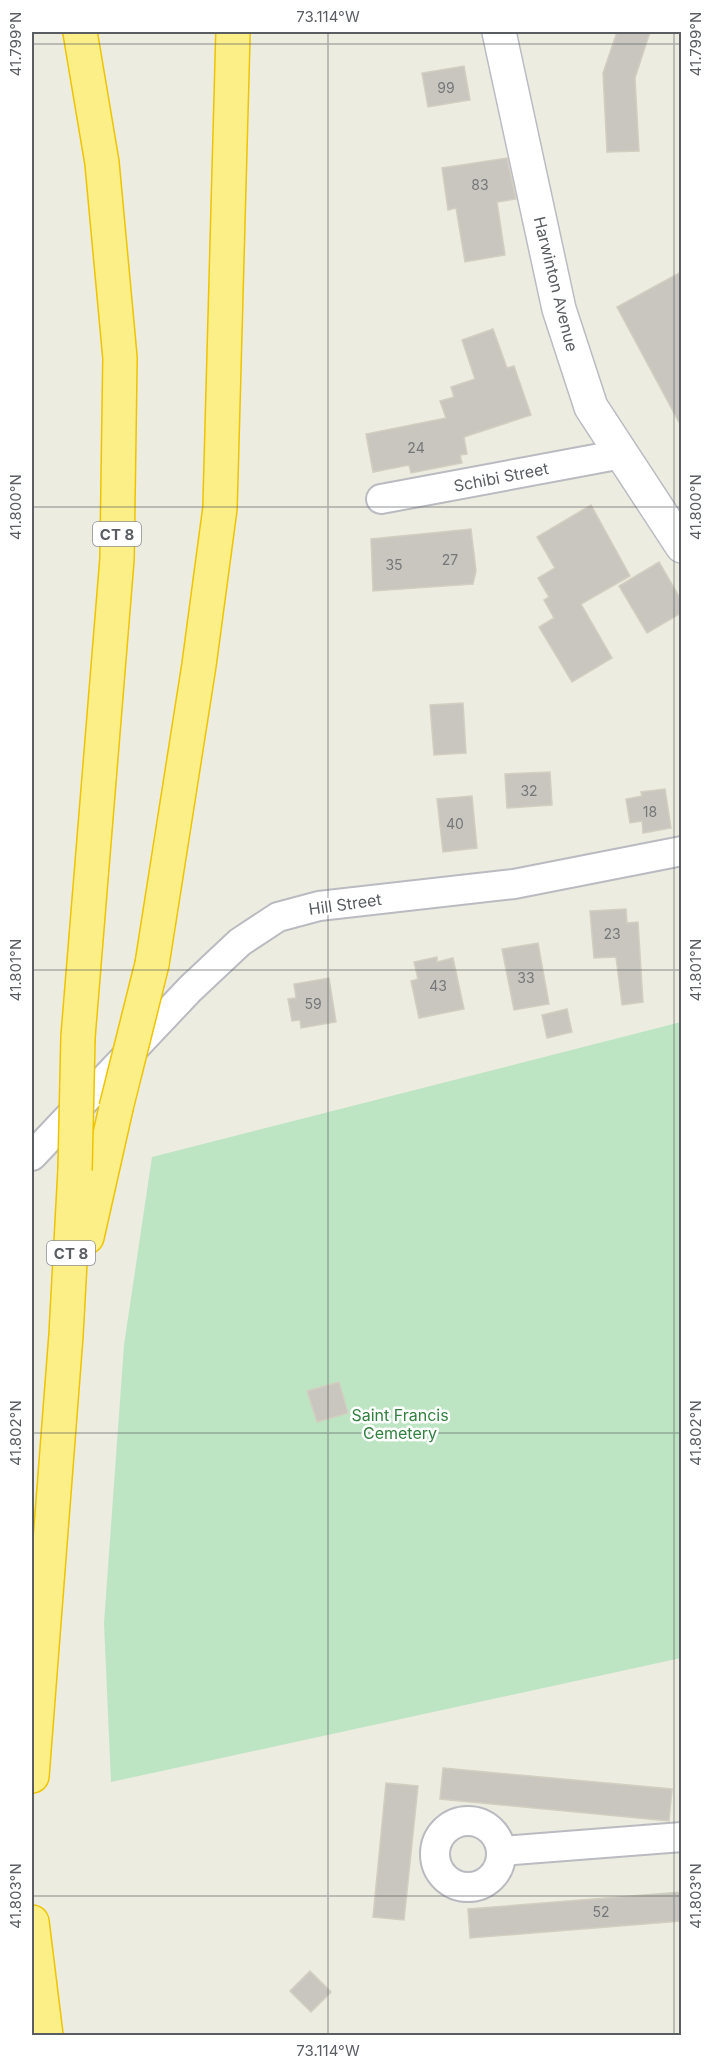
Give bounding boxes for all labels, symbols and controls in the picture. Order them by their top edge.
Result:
text: 73.114°W [296,7,360,26]
text: 41.799°N [6,12,25,76]
text: 41.799°N [686,12,705,76]
house number: 99 [437,79,455,96]
house number: 83 [471,176,489,193]
street label: Harwinton Avenue [530,214,582,354]
house number: 24 [407,439,425,456]
street label: Schibi Street [452,458,550,496]
text: 41.800°N [6,474,25,540]
text: 41.800°N [686,474,705,540]
road number: CT 8 [93,522,141,546]
house number: 27 [442,551,458,568]
house number: 35 [385,556,403,573]
house number: 32 [520,782,538,799]
house number: 18 [643,803,657,820]
house number: 40 [446,815,464,832]
street label: Hill Street [307,889,383,919]
house number: 23 [603,925,621,942]
text: 41.801°N [6,939,25,1001]
text: 41.801°N [686,939,705,1001]
house number: 33 [517,969,535,986]
house number: 43 [429,977,447,994]
house number: 59 [304,995,322,1012]
road number: CT 8 [47,1241,95,1265]
text: 41.802°N [6,1400,25,1466]
text: 41.802°N [686,1400,705,1466]
park label: Saint Francis Cemetery [351,1405,449,1443]
text: 41.803°N [6,1863,25,1929]
text: 41.803°N [686,1863,705,1929]
house number: 52 [592,1903,610,1920]
text: 73.114°W [296,2041,360,2060]

